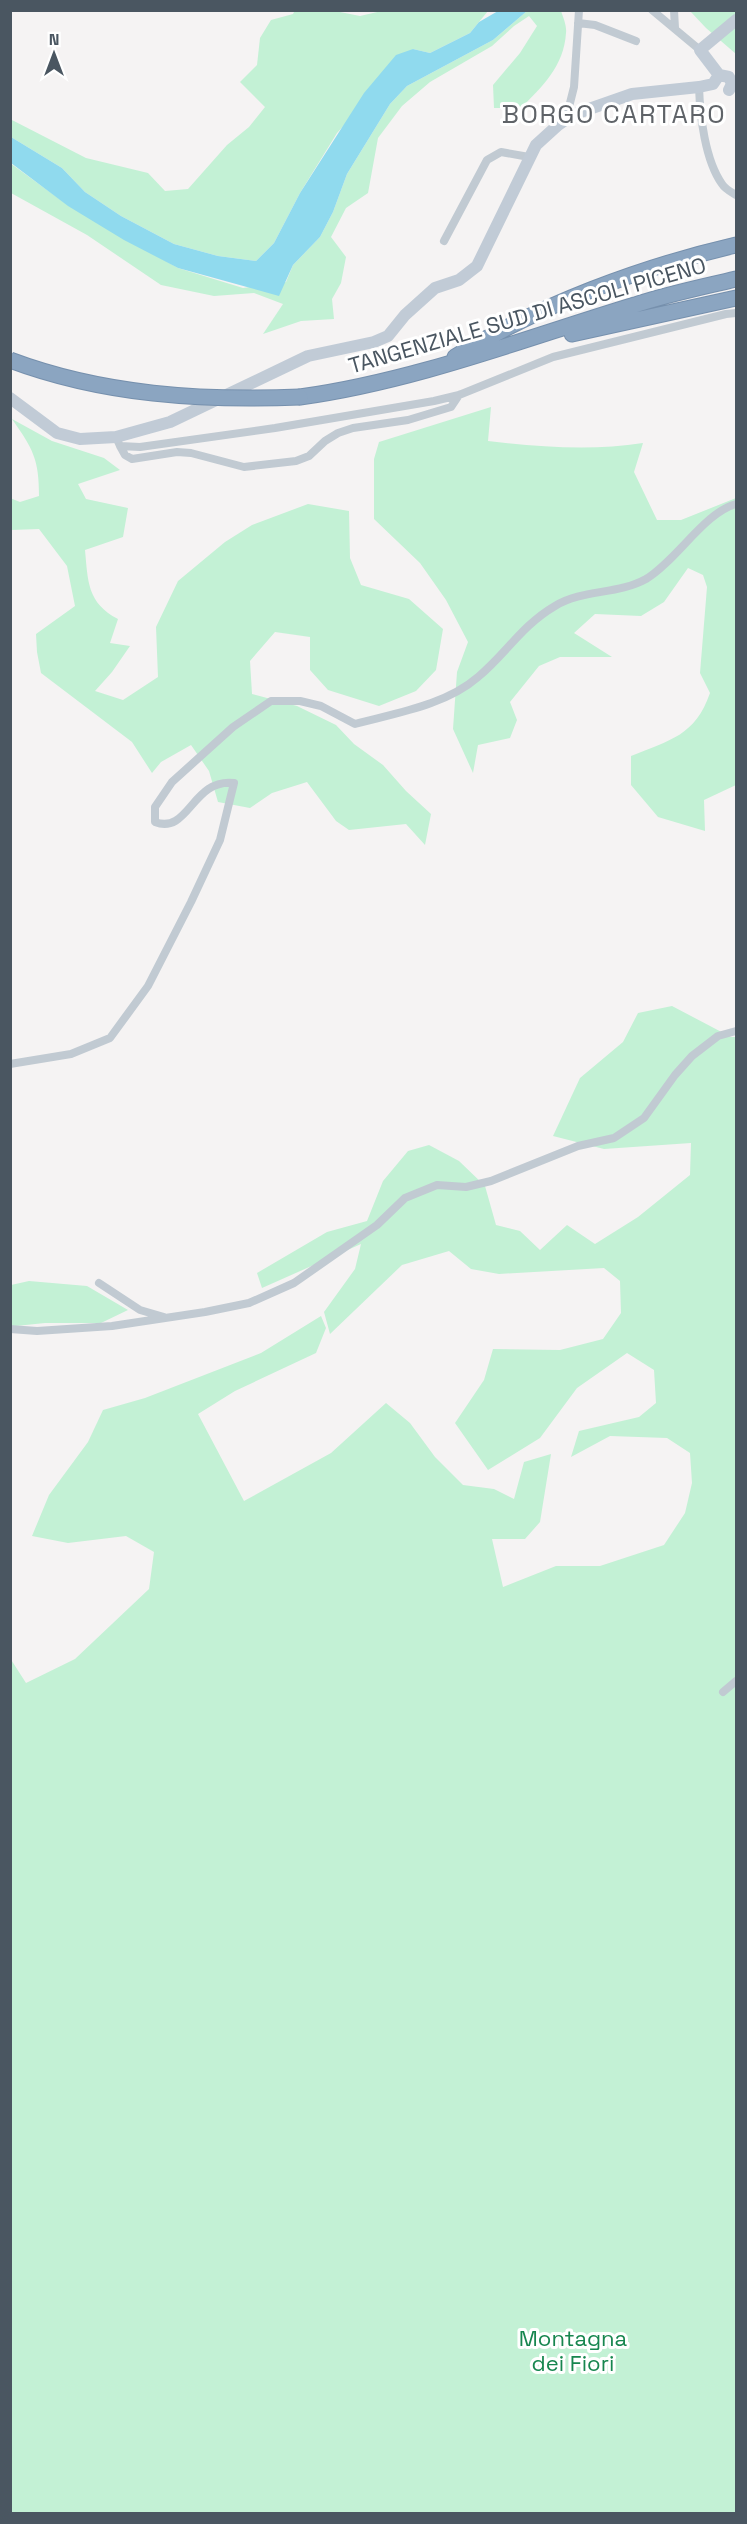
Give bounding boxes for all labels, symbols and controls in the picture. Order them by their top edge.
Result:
north arrow [24,24,84,84]
text: N [49,29,59,50]
district label: BORGO CARTARO [502,97,726,131]
street label: TANGENZIALE SUD DI ASCOLI PICENO [345,250,709,380]
park label: Montagna dei Fiori [519,2324,628,2377]

